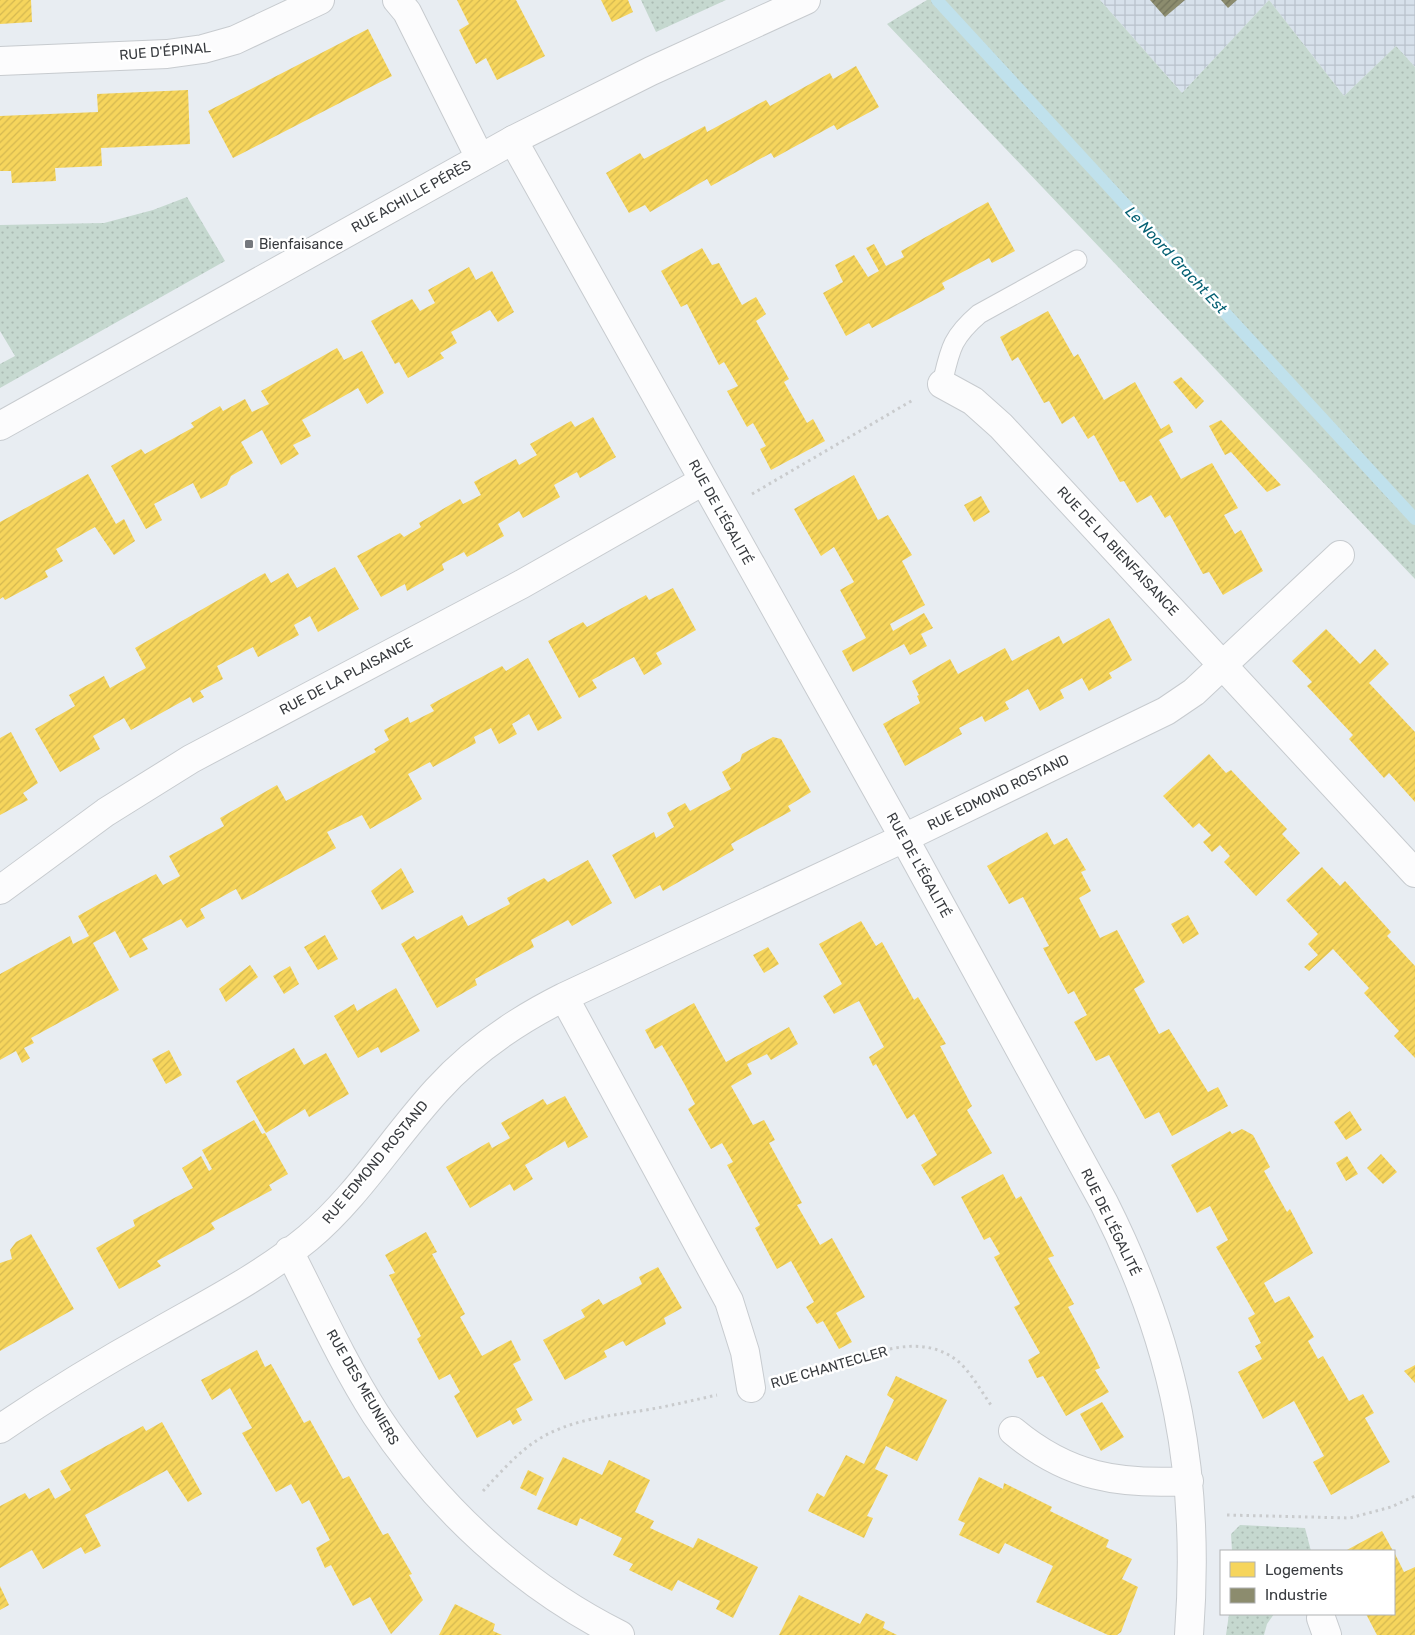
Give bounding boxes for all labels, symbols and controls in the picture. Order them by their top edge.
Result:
street label: RUE D'ÉPINAL [118,38,212,64]
street label: RUE ACHILLE PÉRÈS [348,155,474,236]
water label: Le Noord Gracht Est [1122,203,1231,318]
place label: Bienfaisance [259,236,343,253]
marker: Bienfaisance [243,238,255,250]
street label: RUE DE L'ÉGALITÉ [685,456,757,568]
street label: RUE DE LA BIENFAISANCE [1053,483,1182,619]
street label: RUE DE LA PLAISANCE [277,634,416,719]
street label: RUE EDMOND ROSTAND [925,751,1072,834]
street label: RUE DE L'ÉGALITÉ [883,809,955,921]
street label: RUE EDMOND ROSTAND [319,1097,432,1227]
street label: RUE DE L'ÉGALITÉ [1077,1165,1145,1279]
street label: RUE DES MEUNIERS [323,1326,403,1448]
street label: RUE CHANTECLER [769,1343,889,1392]
legend [1220,1550,1395,1615]
text: Logements [1265,1561,1344,1579]
text: Industrie [1265,1586,1327,1604]

